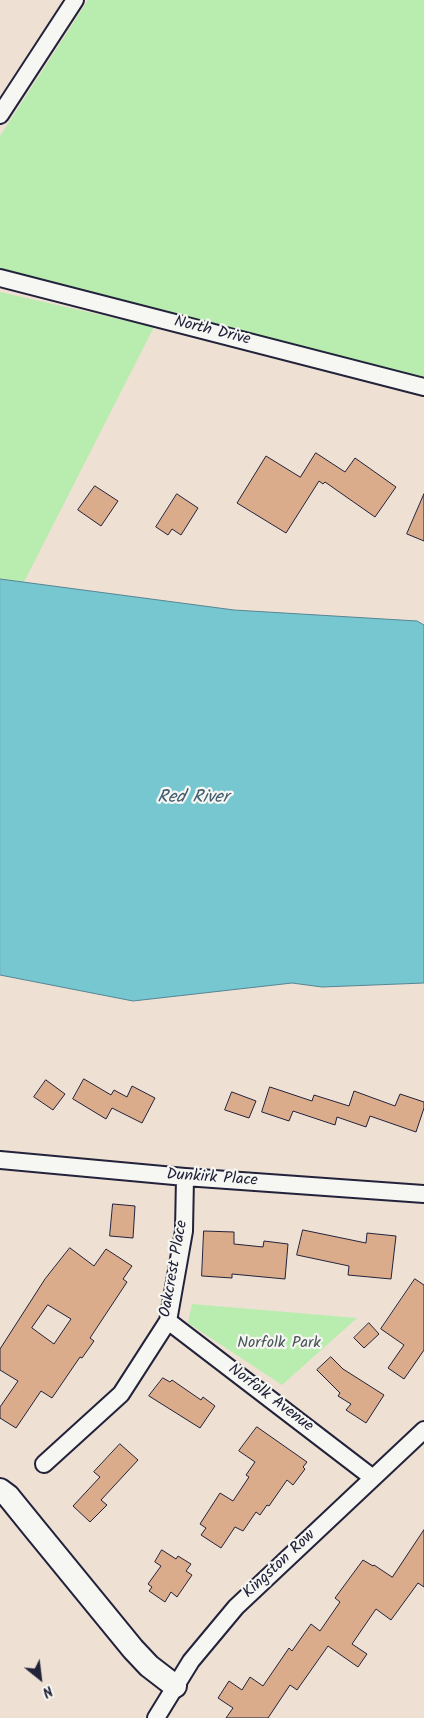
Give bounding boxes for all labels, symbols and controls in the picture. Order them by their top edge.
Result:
street label: North Drive [172,313,252,351]
water label: Red River [157,788,229,810]
street label: Dunkirk Place [166,1166,258,1192]
street label: Oakcrest Place [157,1219,193,1319]
park label: Norfolk Park [237,1334,321,1354]
street label: Norfolk Avenue [224,1361,316,1437]
street label: Kingston Row [240,1527,320,1603]
north arrow [15,1653,65,1703]
text: N [38,1679,56,1703]

